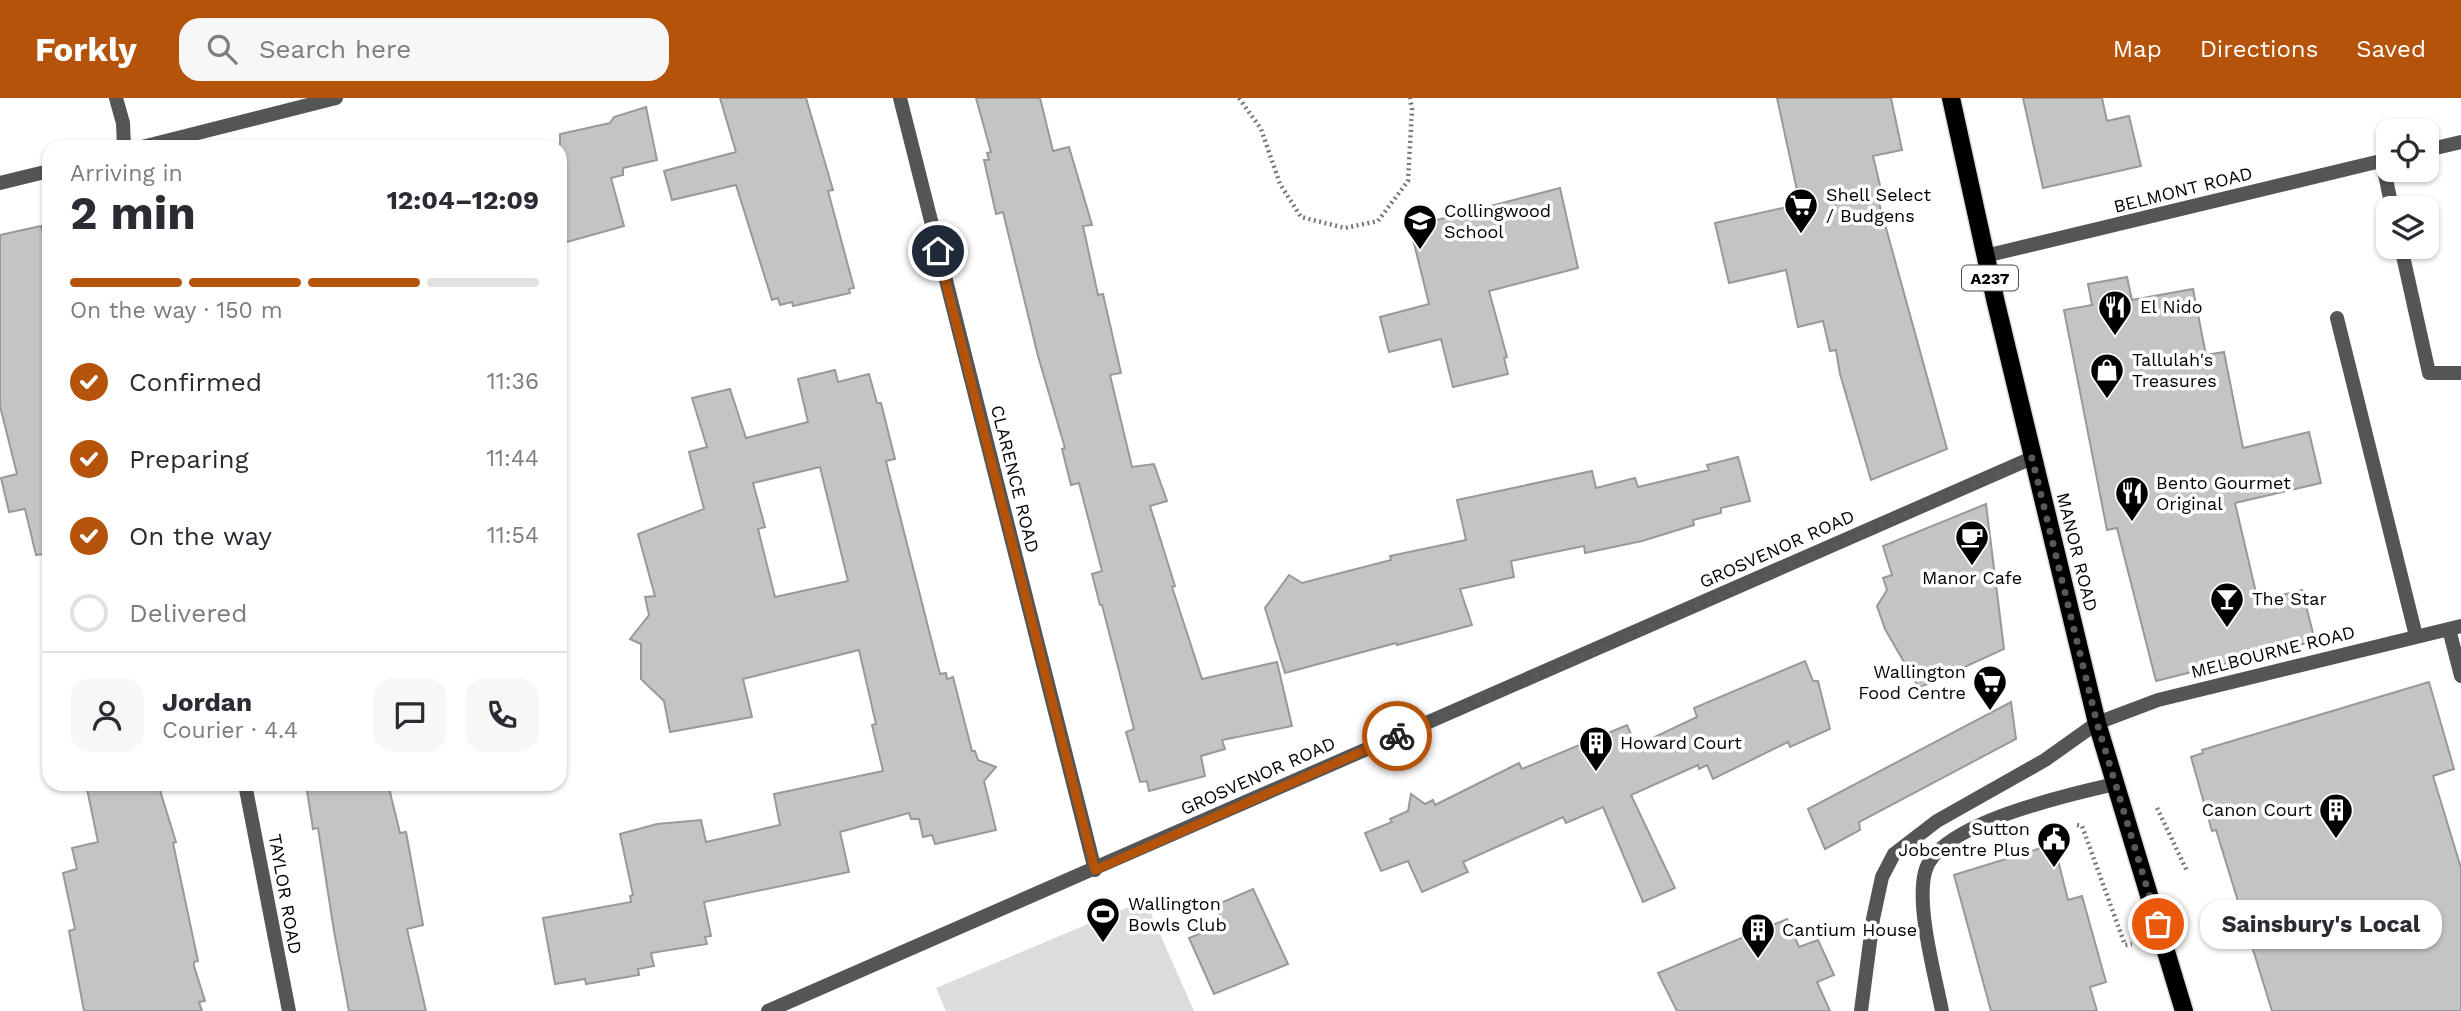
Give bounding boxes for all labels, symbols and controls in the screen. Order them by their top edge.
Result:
search box [179,18,669,81]
text: Forkly [35,30,137,69]
icon: search [203,30,241,68]
text: Search here [259,34,411,64]
text: Map [2113,35,2162,63]
text: Directions [2200,35,2318,63]
text: Saved [2356,35,2426,63]
map controls [2376,119,2439,259]
button: locate [2376,119,2439,182]
text: Arriving in [70,160,183,187]
street label: BELMONT ROAD [2111,162,2254,217]
place label: Shell Select / Budgens [1826,184,1931,226]
text: 12:04–12:09 [387,185,539,215]
text: 2 min [70,186,196,240]
supermarket icon: Shell Select / Budgens [1782,186,1820,235]
button: layers [2376,196,2439,259]
place label: Collingwood School [1444,200,1551,242]
school or university icon: Collingwood School [1401,202,1439,251]
pin [908,221,968,281]
icon: home [919,232,957,270]
road number: A237 [1962,266,2018,290]
restaurant icon: El Nido [2096,288,2134,337]
place label: El Nido [2140,296,2203,317]
text: On the way · 150 m [70,297,283,324]
place label: Tallulah's Treasures [2132,349,2217,391]
shop icon: Tallulah's Treasures [2088,351,2126,400]
icon: check [70,363,108,401]
text: Confirmed [129,367,262,397]
text: 11:36 [487,368,539,395]
street label: CLARENCE ROAD [987,403,1044,555]
icon: check [70,440,108,478]
text: Preparing [129,444,249,474]
text: 11:44 [486,445,539,472]
place label: Bento Gourmet Original [2156,472,2291,514]
restaurant icon: Bento Gourmet Original [2113,474,2151,523]
street label: MANOR ROAD [2053,490,2102,614]
street label: GROSVENOR ROAD [1696,505,1858,592]
icon: check [70,517,108,555]
cafe icon: Manor Cafe [1953,518,1991,567]
text: On the way [129,521,272,551]
text: 11:54 [487,522,539,549]
place label: Manor Cafe [1922,567,2022,588]
bar icon: The Star [2208,580,2246,629]
place label: The Star [2252,588,2327,609]
text: Delivered [129,598,248,628]
street label: MELBOURNE ROAD [2189,621,2357,682]
place label: Wallington Food Centre [1858,661,1966,703]
supermarket icon: Wallington Food Centre [1971,663,2009,712]
button: person [70,678,144,752]
button: chat [373,678,447,752]
button: phone [465,678,539,752]
text: Jordan [162,687,252,717]
courier [1362,701,1432,771]
text: Courier · 4.4 [162,717,298,744]
icon: bike [1378,717,1416,755]
building icon: Howard Court [1577,724,1615,773]
street label: GROSVENOR ROAD [1177,732,1339,819]
place label: Howard Court [1620,732,1742,753]
building icon: Canon Court [2317,791,2355,840]
place label: Canon Court [2202,799,2312,820]
place label: Sutton Jobcentre Plus [1898,818,2030,860]
public building icon: Sutton Jobcentre Plus [2035,820,2073,869]
street label: TAYLOR ROAD [265,832,306,956]
place label: Wallington Bowls Club [1128,893,1227,935]
pin [2128,894,2188,954]
sports icon: Wallington Bowls Club [1084,895,1122,944]
callout: Sainsbury's Local [2200,900,2442,948]
icon: bag [2139,905,2177,943]
building icon: Cantium House [1739,911,1777,960]
text: Sainsbury's Local [2222,911,2420,938]
place label: Cantium House [1782,919,1917,940]

